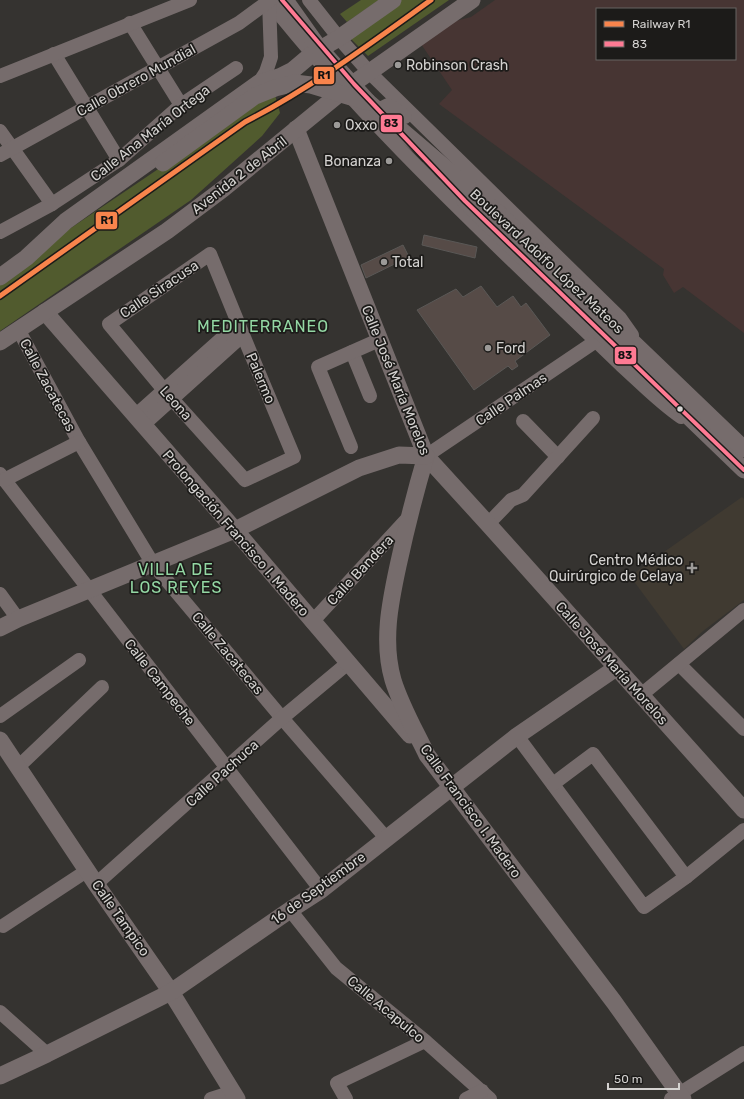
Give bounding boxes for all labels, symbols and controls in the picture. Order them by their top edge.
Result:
legend [596,8,736,60]
text: Railway R1 [632,17,690,31]
text: 83 [632,37,647,51]
street label: Calle Obrero Mundial [74,41,199,120]
place label: Robinson Crash [406,57,508,74]
marker: Robinson Crash [393,60,403,70]
line badge: R1 [313,66,335,85]
text: R1 [317,69,331,82]
street label: Calle Ana María Ortega [87,82,213,185]
line badge: 83 [380,114,403,133]
place label: Oxxo [345,117,377,134]
text: 83 [384,117,398,130]
marker: Oxxo [332,120,342,130]
street label: Avenida 2 de Abril [188,133,290,218]
place label: Bonanza [324,153,381,170]
marker: Bonanza [384,156,394,166]
street label: Boulevard Adolfo López Mateos [466,186,627,337]
line badge: R1 [95,211,118,230]
text: R1 [100,214,114,227]
place label: Total [392,254,423,271]
street label: Calle Siracusa [117,257,202,322]
marker: Total [379,257,389,267]
street label: Calle José María Morelos [358,303,433,458]
district label: MEDITERRANEO [197,317,329,336]
street label: Calle Zacatecas [16,336,79,435]
place label: Ford [496,340,526,357]
marker: Ford [483,343,493,353]
line badge: 83 [614,346,637,365]
text: 83 [618,349,632,362]
street label: Palermo [242,350,279,406]
street label: Calle Palmas [472,369,550,430]
street label: Leona [156,383,195,424]
unlabelled marker [675,404,685,414]
street label: Prolongación Francisco I. Madero [159,447,313,620]
street label: Calle Bandera [324,532,397,609]
place label: Centro Médico Quirúrgico de Celaya [549,552,683,585]
district label: VILLA DE LOS REYES [130,560,222,597]
marker: Centro Médico Quirúrgico de Celaya [686,562,698,574]
street label: Calle José María Morelos [552,598,671,728]
street label: Calle Zacatecas [188,609,267,698]
street label: Calle Campeche [121,636,199,729]
street label: Calle Pachuca [183,736,262,810]
street label: Calle Francisco I. Madero [416,741,525,881]
street label: 16 de Septiembre [268,848,369,928]
street label: Calle Tampico [88,877,153,960]
street label: Calle Acapulco [344,972,428,1047]
scale bar [608,1065,679,1091]
text: 50 m [614,1072,642,1086]

